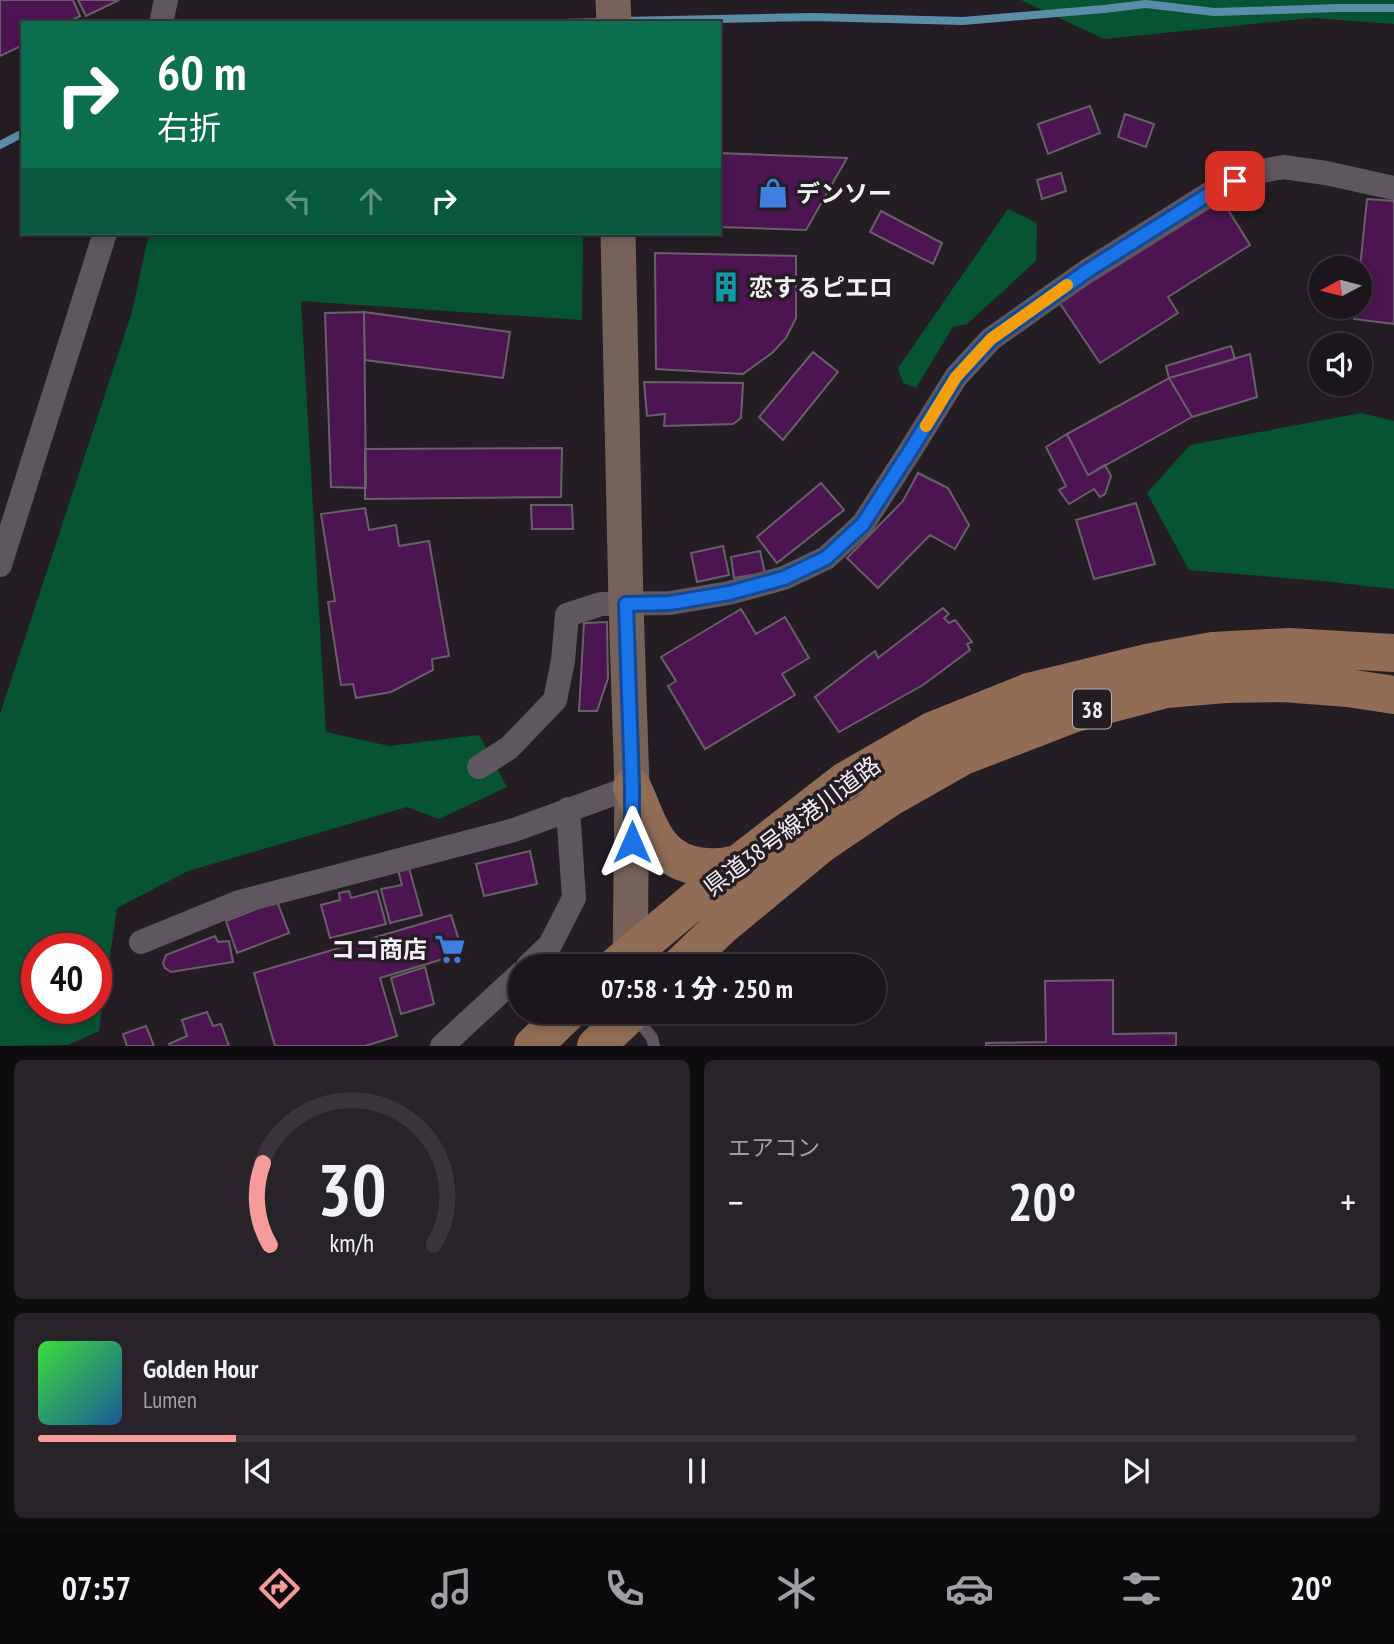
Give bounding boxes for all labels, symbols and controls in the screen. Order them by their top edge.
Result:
text: 60 m [157,40,246,104]
icon: right [42,49,133,140]
text: 右折 [157,106,221,148]
pin [1205,151,1265,211]
icon: arrive [1216,162,1254,200]
shop icon: デンソー [756,176,790,210]
place label: デンソー [796,178,892,209]
icon: left [279,182,317,220]
icon: ahead [352,182,390,220]
icon: right [425,182,463,220]
north arrow [1309,256,1372,318]
map controls [1309,256,1372,396]
building icon: 恋するピエロ [709,270,743,304]
place label: 恋するピエロ [749,272,893,303]
button: sound [1309,333,1372,396]
road number: 38 [1073,690,1111,729]
street label: 県道38号線港川道路 [697,749,887,903]
position arrow [595,805,669,879]
supermarket icon: ココ商店 [433,932,467,966]
speed limit sign: 40 [21,933,112,1024]
place label: ココ商店 [331,934,427,965]
text: 07:58 · 1 分 · 250 m [601,972,793,1005]
text: エアコン [728,1133,820,1162]
text: 30 [317,1142,387,1236]
text: 20° [1008,1168,1076,1235]
text: − [728,1177,744,1226]
text: + [1340,1177,1356,1226]
text: km/h [330,1227,374,1259]
text: Golden Hour [143,1352,258,1385]
text: Lumen [143,1385,197,1414]
icon: previous [239,1452,277,1490]
icon: pause [678,1452,716,1490]
icon: next [1117,1452,1155,1490]
icon: directions [255,1564,304,1613]
icon: music [427,1564,476,1613]
icon: phone [600,1564,649,1613]
icon: climate [772,1564,821,1613]
icon: car [945,1564,994,1613]
icon: filters [1117,1564,1166,1613]
text: 07:57 [62,1567,131,1609]
text: 20° [1290,1567,1332,1609]

